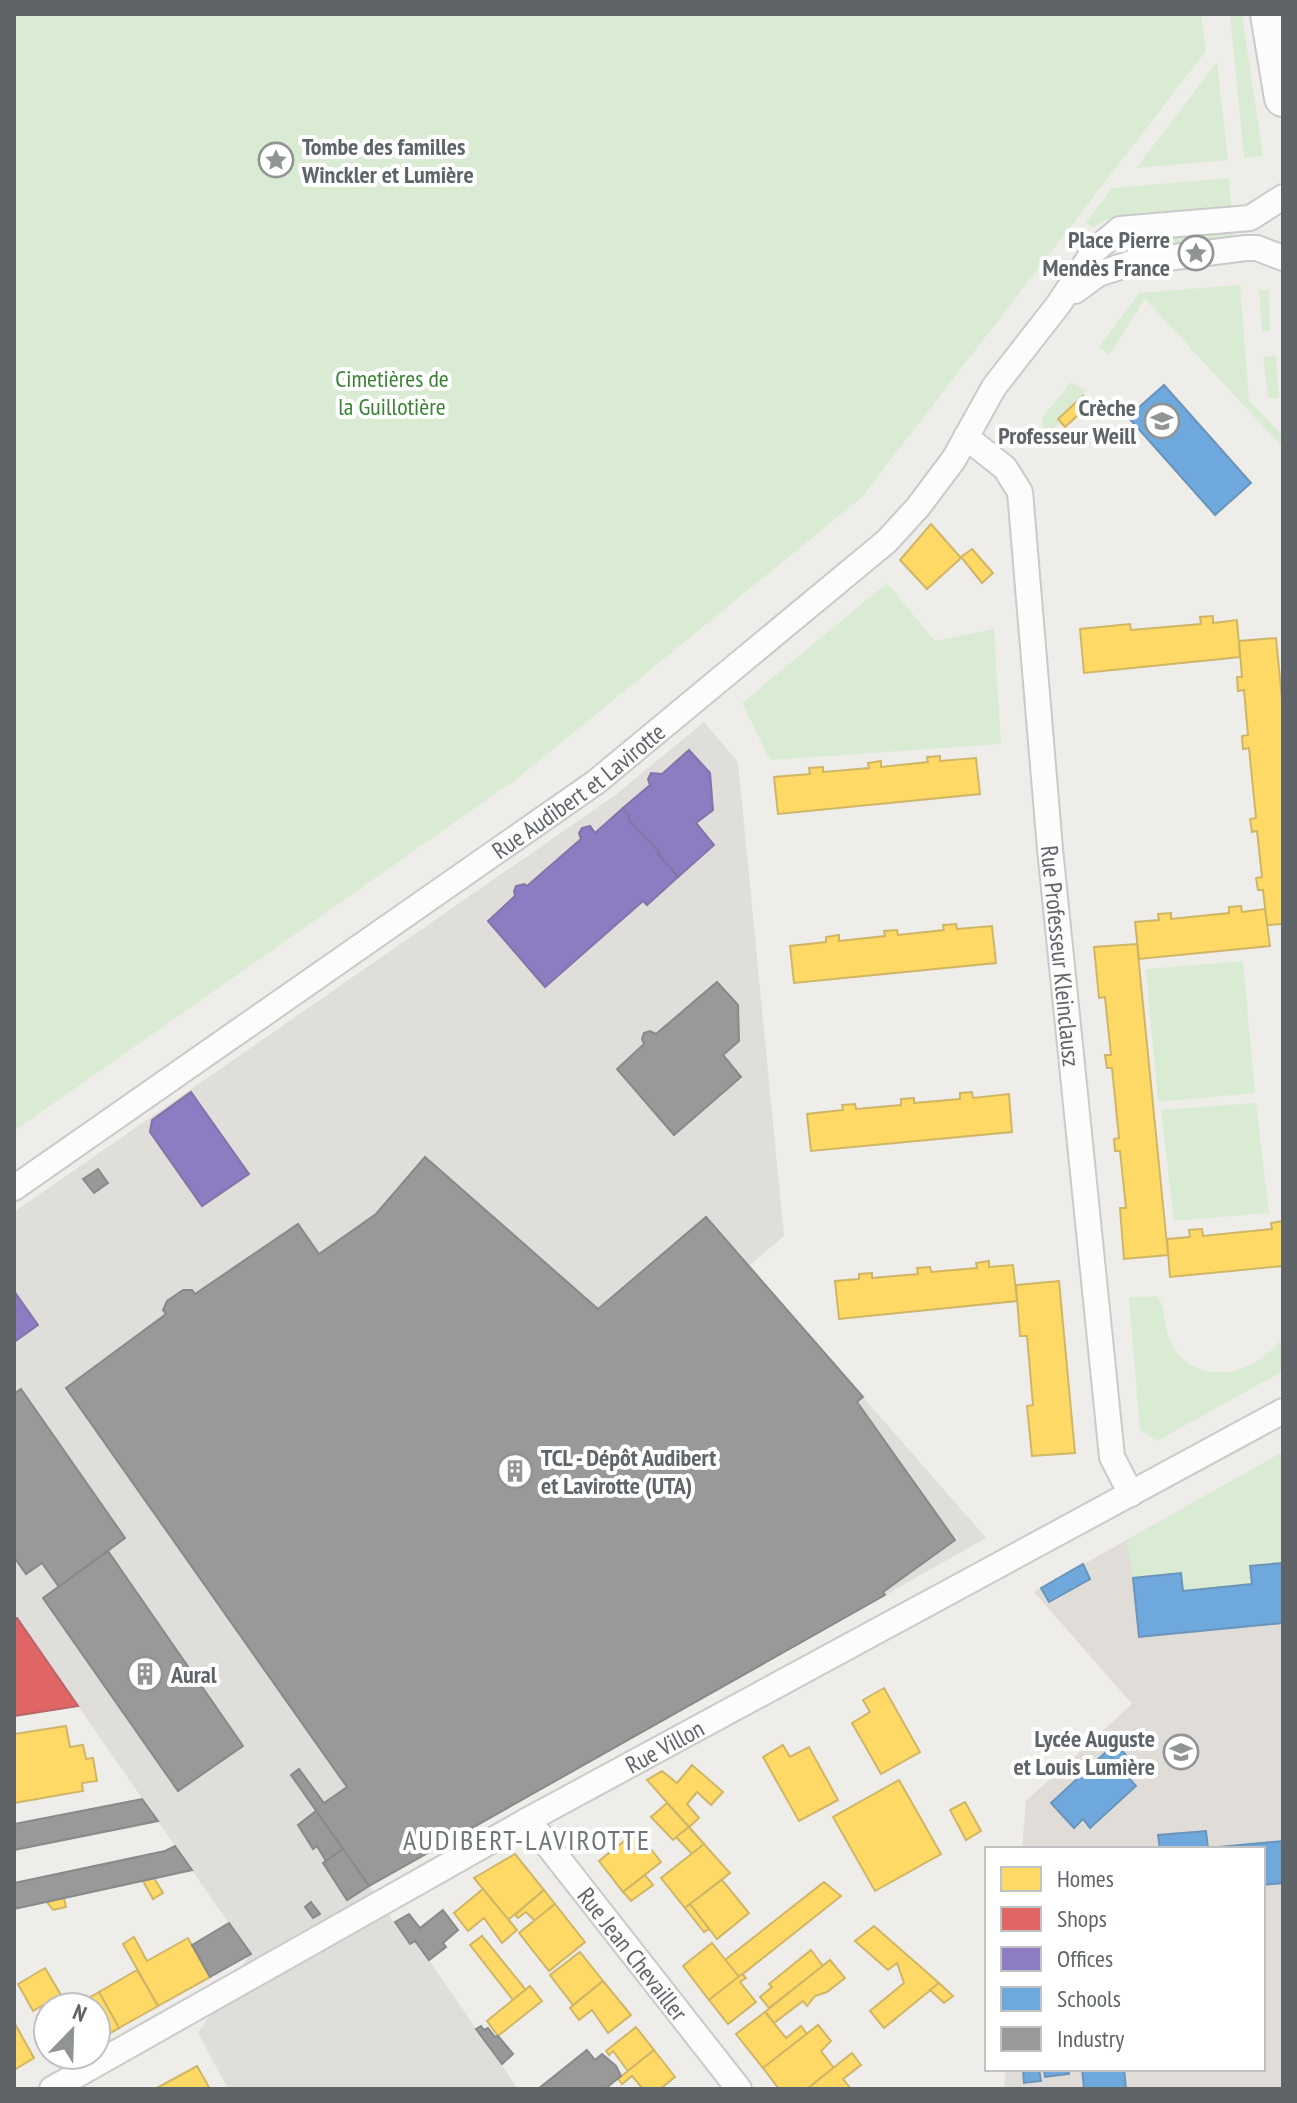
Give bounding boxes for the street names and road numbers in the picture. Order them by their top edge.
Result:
street label: Rue Audibert et Lavirotte [486,716,671,866]
street label: Rue Professeur Kleinclausz [1034,844,1088,1068]
street label: Rue Villon [620,1712,709,1780]
street label: Rue Jean Chevailler [571,1881,695,2027]

